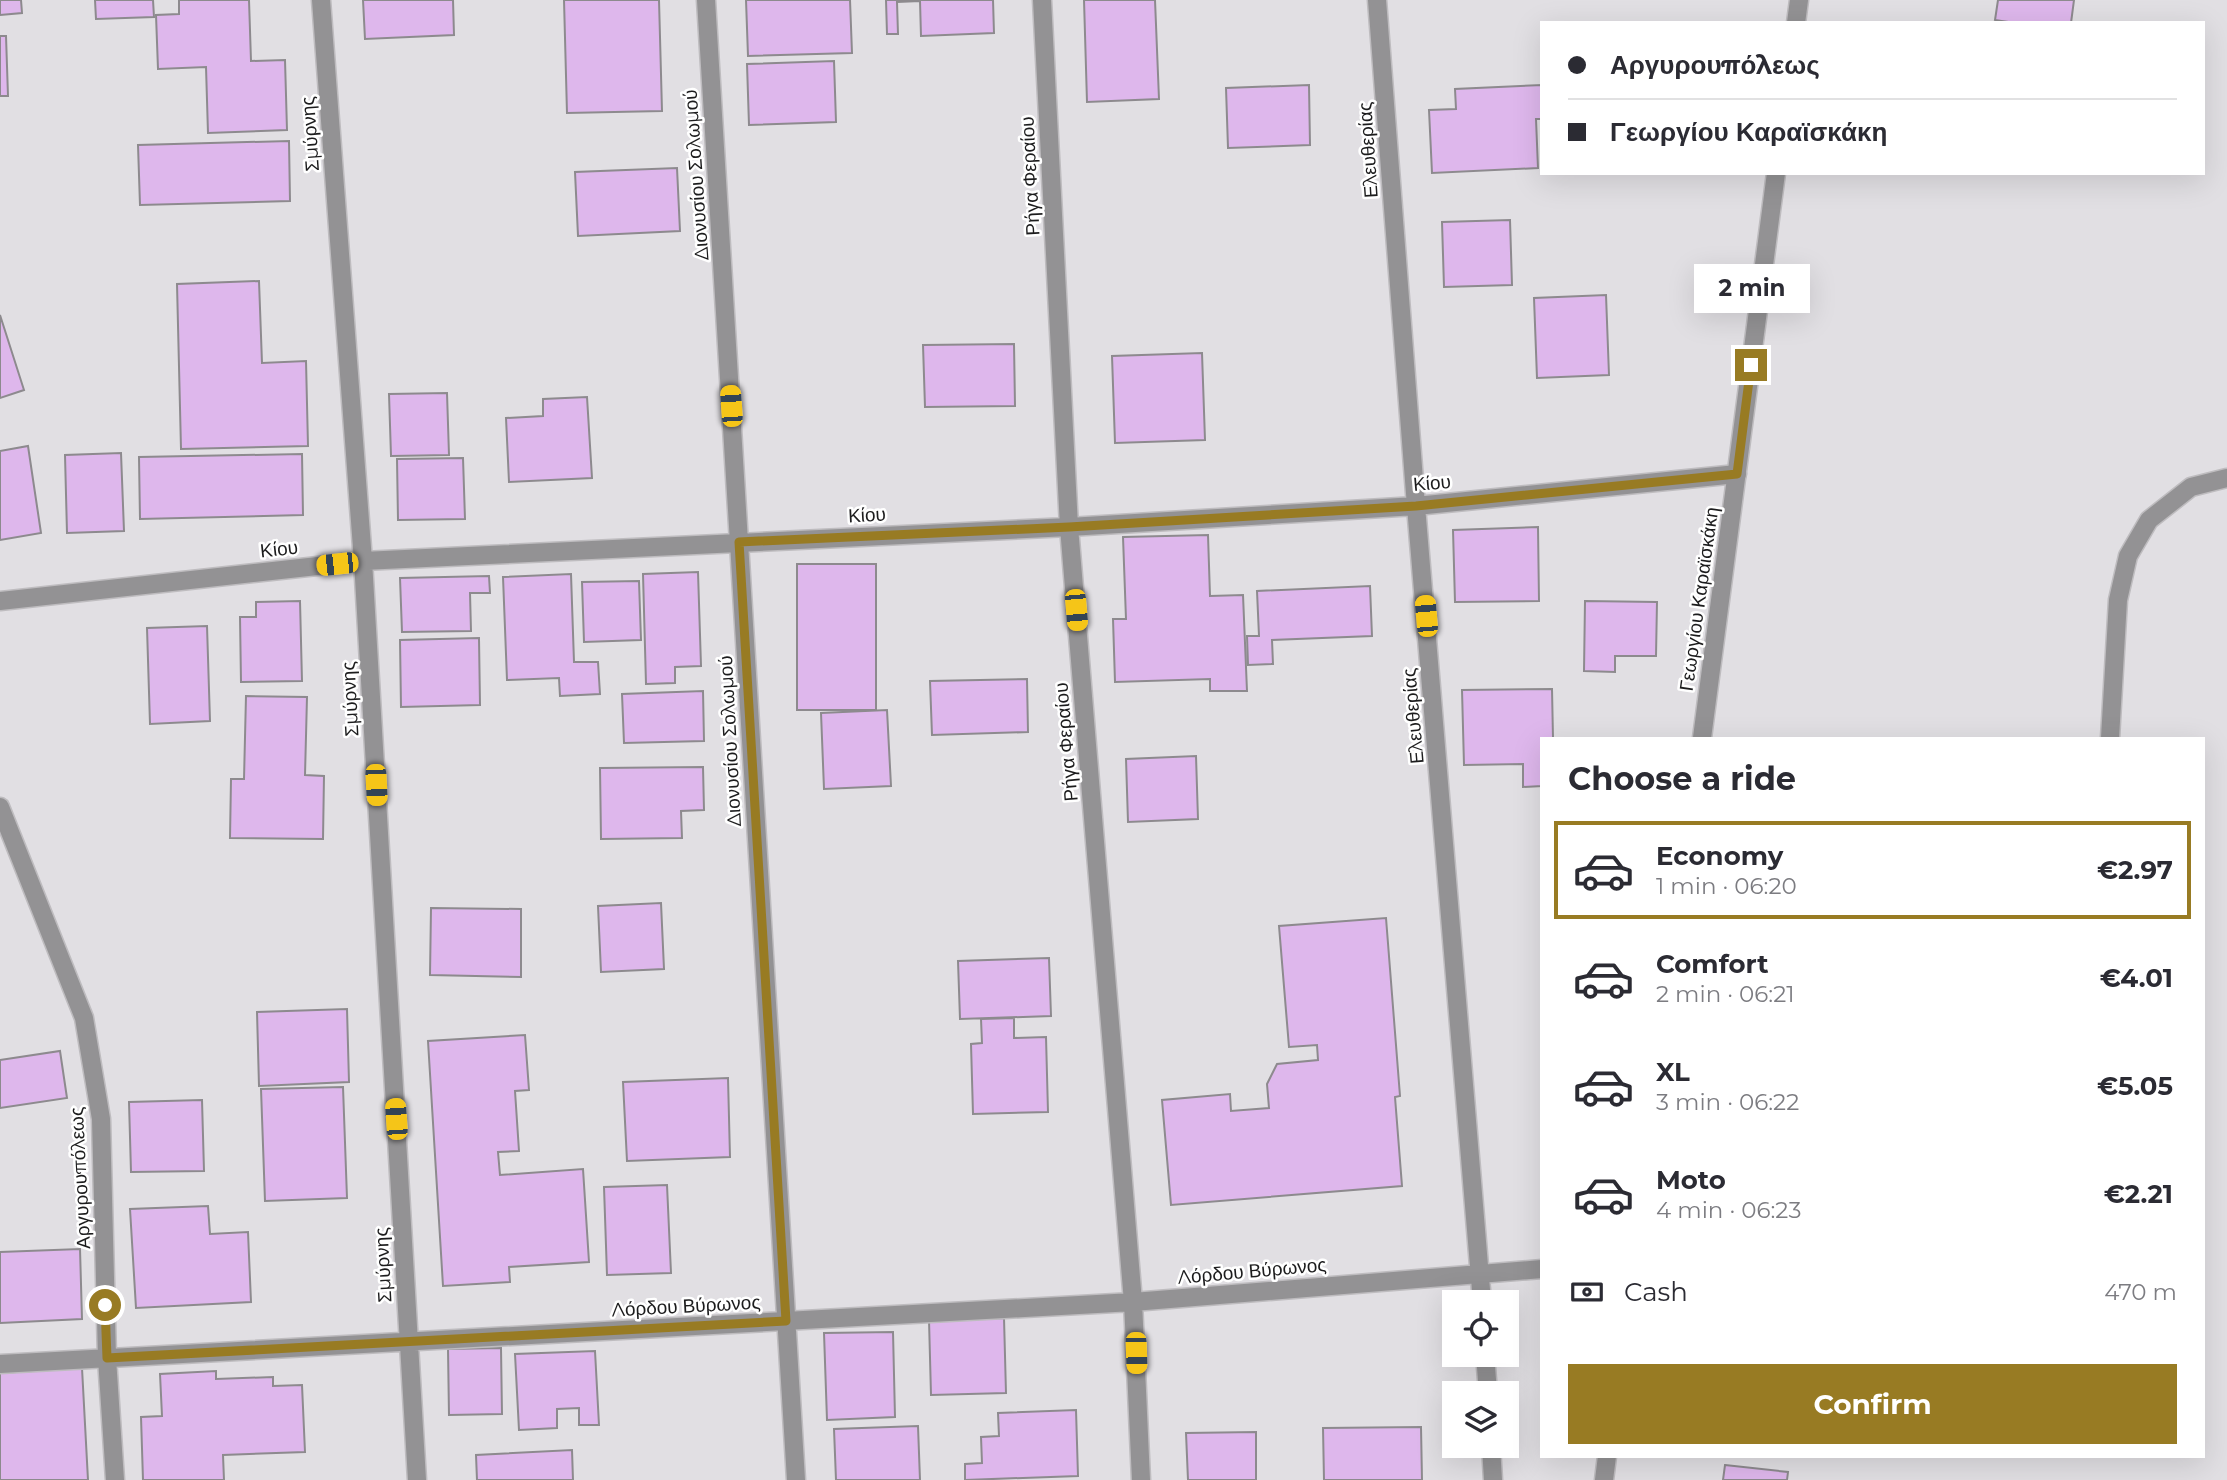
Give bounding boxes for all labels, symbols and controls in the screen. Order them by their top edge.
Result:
text: Αργυρουπόλεως [1610,49,1820,81]
street label: Διονυσίου Σολωμού [679,89,713,261]
street label: Σμύρνης [296,96,324,172]
street label: Ελευθερίας [1353,101,1383,199]
street label: Ρήγα Φεραίου [1015,116,1045,236]
text: Γεωργίου Καραϊσκάκη [1610,116,1887,148]
callout: 2 min [1693,264,1809,312]
text: 2 min [1718,274,1786,302]
route end [1735,349,1767,381]
car [720,384,743,428]
street label: Κίου [1412,470,1452,496]
street label: Κίου [847,503,887,527]
street label: Γεωργίου Καραϊσκάκη [1675,505,1723,693]
street label: Κίου [259,536,299,562]
car [316,551,359,577]
car [1064,588,1089,632]
car [1414,594,1439,638]
street label: Διονυσίου Σολωμού [714,655,746,827]
street label: Σμύρνης [337,661,363,737]
street label: Ελευθερίας [1397,667,1429,765]
street label: Ρήγα Φεραίου [1049,682,1083,802]
text: Choose a ride [1568,759,1796,798]
car [365,763,388,807]
icon: car [1572,839,1635,902]
text: Economy [1656,840,1783,872]
text: €2.97 [2097,854,2173,886]
text: 1 min · 06:20 [1656,872,1797,900]
icon: car [1572,947,1635,1010]
text: Comfort [1656,948,1768,980]
text: €4.01 [2100,962,2173,994]
text: 2 min · 06:21 [1656,980,1795,1008]
icon: car [1572,1055,1635,1118]
text: XL [1656,1056,1690,1088]
text: €5.05 [2097,1070,2173,1102]
text: 3 min · 06:22 [1656,1088,1799,1116]
car [385,1097,408,1141]
street label: Αργυρουπόλεως [65,1106,95,1250]
icon: car [1572,1163,1635,1226]
text: Moto [1656,1164,1726,1196]
text: €2.21 [2104,1178,2173,1210]
text: 4 min · 06:23 [1656,1196,1801,1224]
street label: Σμύρνης [370,1227,396,1303]
street label: Λόρδου Βύρωνος [1177,1253,1327,1289]
icon: cash [1568,1273,1606,1311]
text: Cash [1624,1276,1688,1308]
text: 470 m [2104,1278,2177,1306]
route start [89,1289,121,1321]
map controls [1442,1290,1519,1458]
button: locate [1442,1290,1519,1367]
street label: Λόρδου Βύρωνος [611,1291,761,1321]
car [1125,1332,1148,1374]
button: Confirm [1568,1364,2177,1444]
button: layers [1442,1381,1519,1458]

